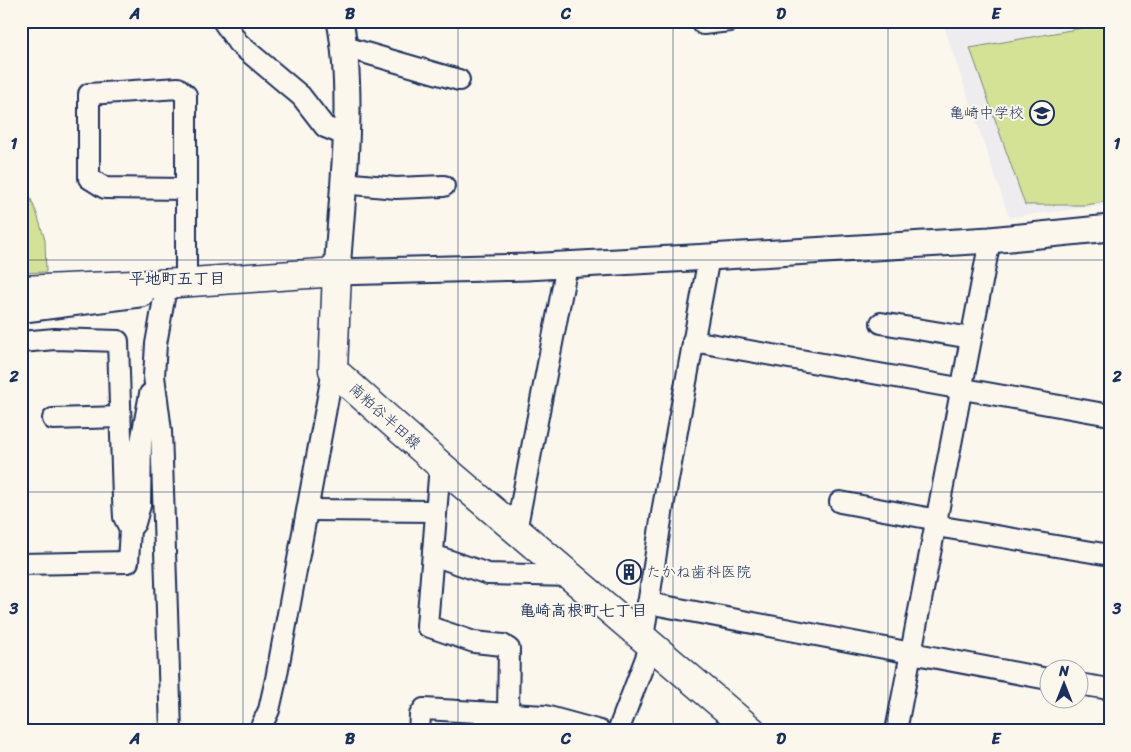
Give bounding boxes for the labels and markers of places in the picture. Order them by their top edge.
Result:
place label: 亀崎中学校 [949,100,1024,126]
school or university icon: 亀崎中学校 [1029,100,1055,126]
building icon: たかね歯科医院 [616,559,642,585]
place label: たかね歯科医院 [646,559,751,585]

